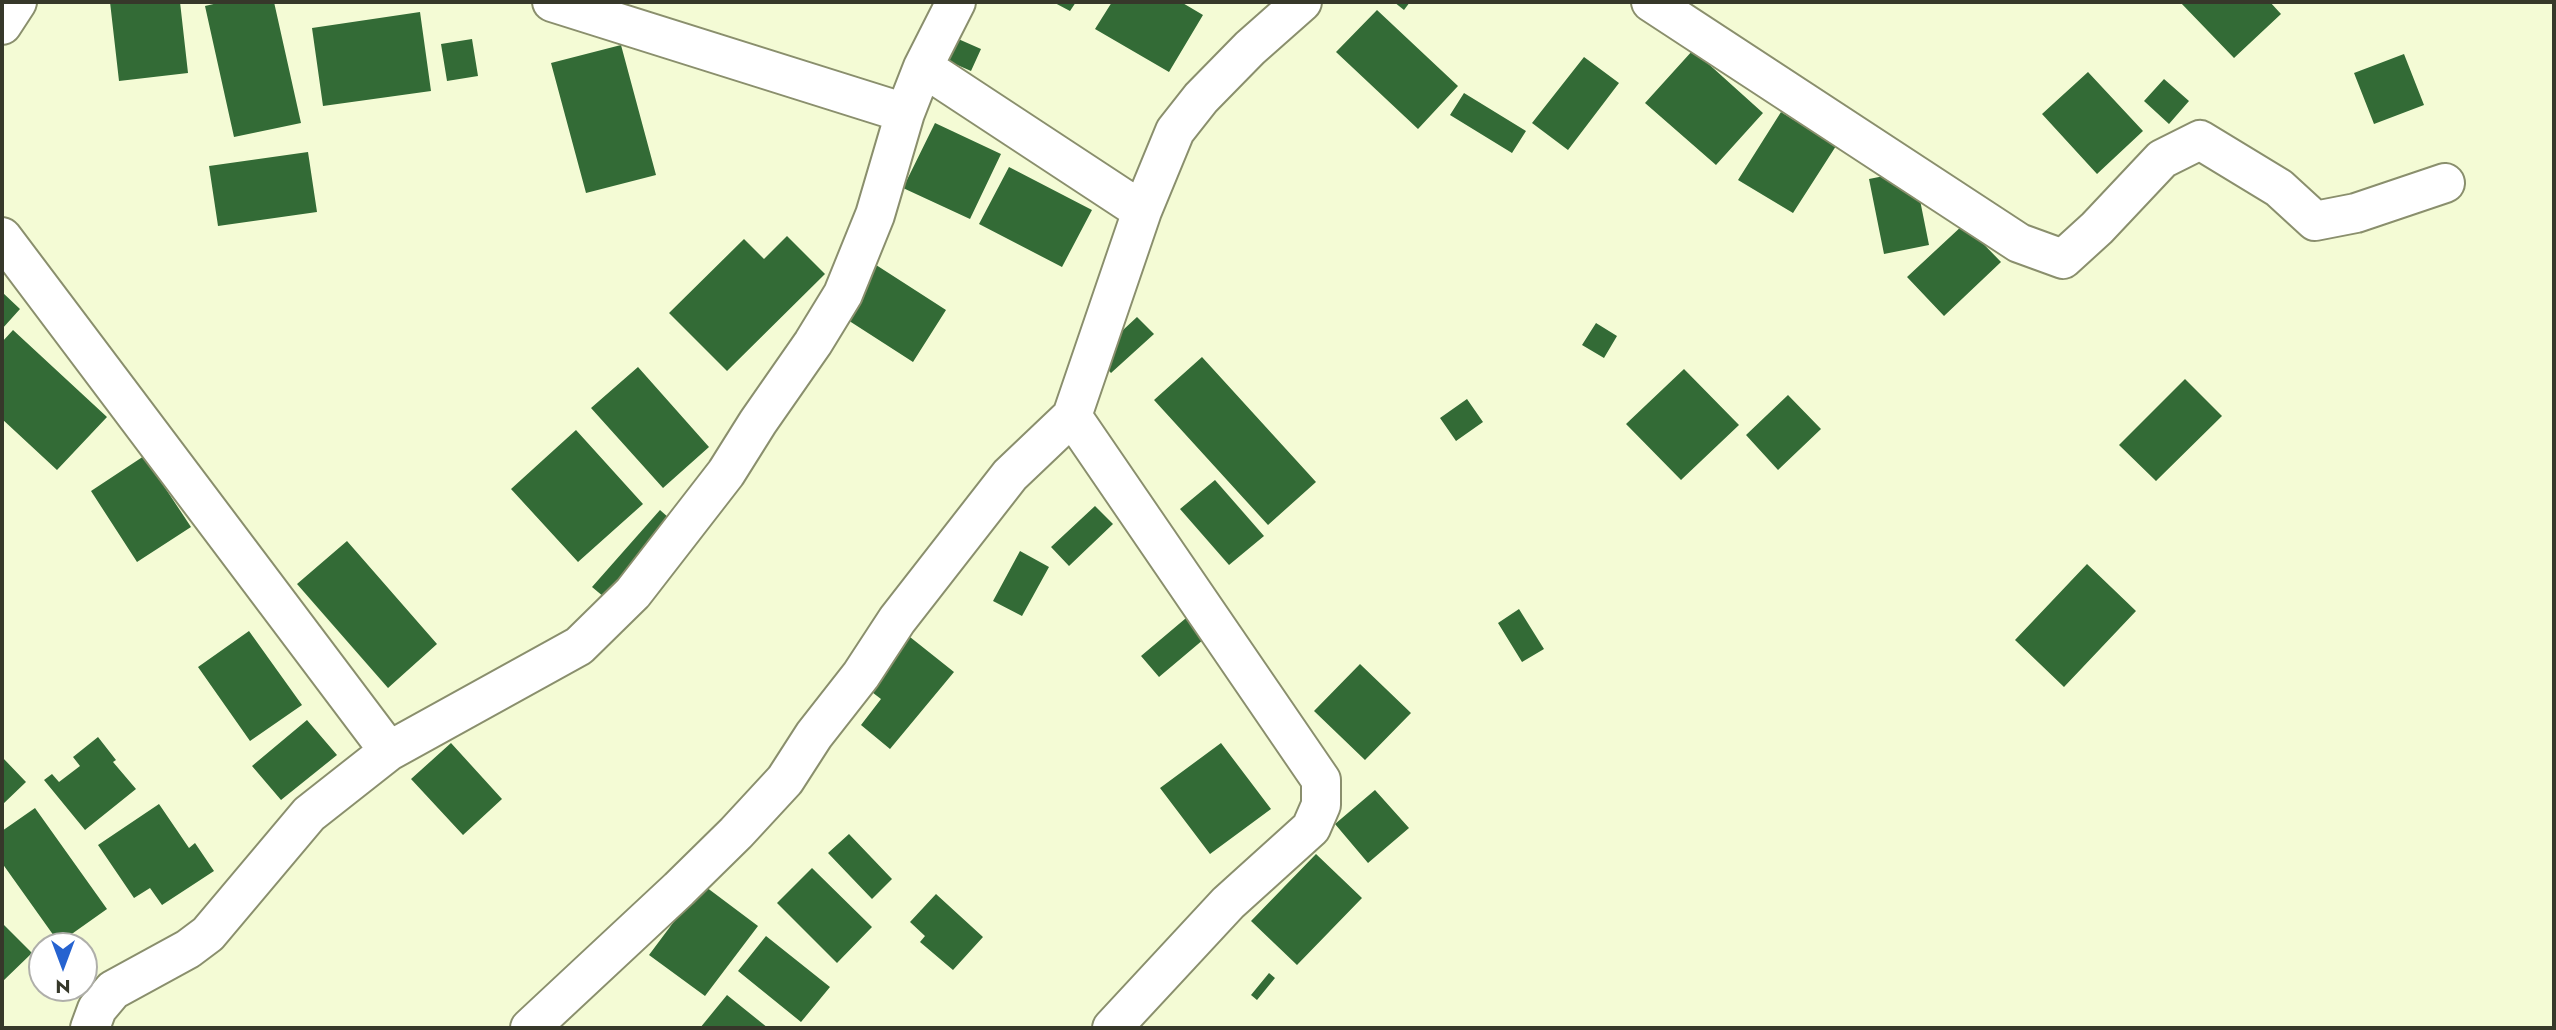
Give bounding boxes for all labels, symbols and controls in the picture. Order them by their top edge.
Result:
north arrow [28,932,98,1002]
text: N [55,973,71,1000]

